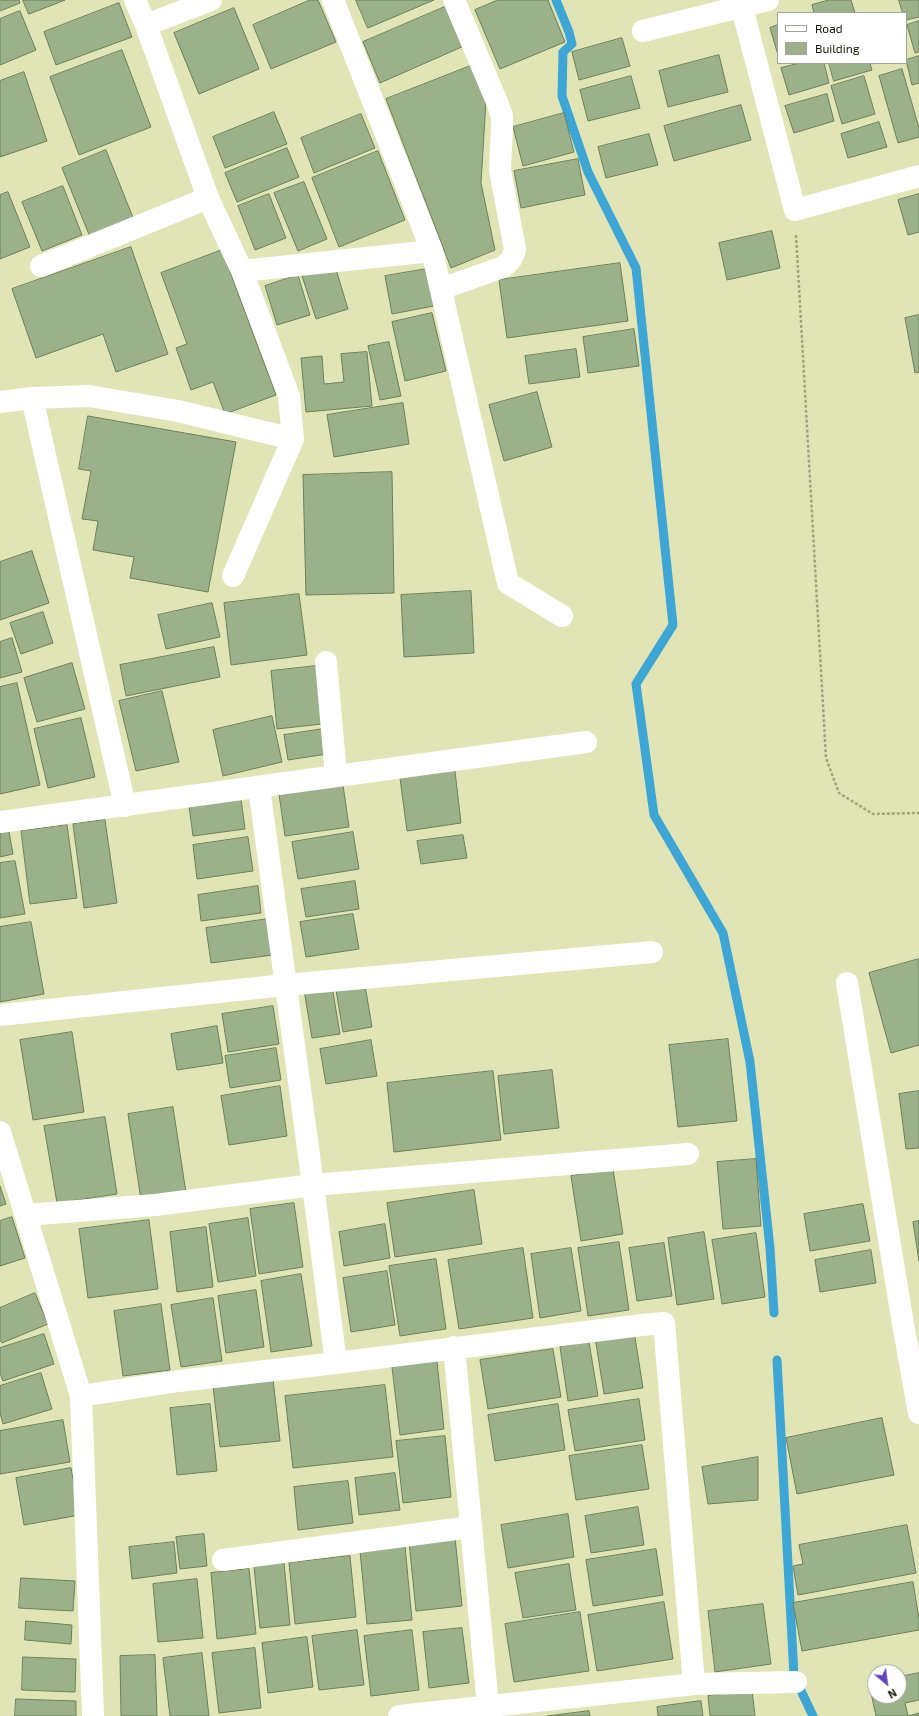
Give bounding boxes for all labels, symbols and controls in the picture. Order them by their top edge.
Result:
legend [777,12,907,64]
text: Road [815,21,843,35]
text: Building [815,41,859,55]
north arrow [867,1664,907,1704]
text: N [886,1686,899,1702]

